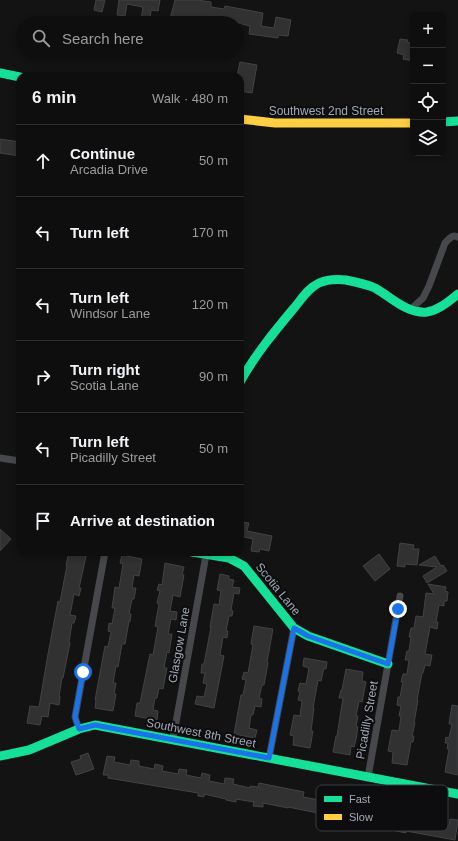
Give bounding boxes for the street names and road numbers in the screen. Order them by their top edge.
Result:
street label: Southwest 2nd Street [269,104,384,118]
street label: Scotia Lane [253,560,304,618]
street label: Glasgow Lane [165,606,193,684]
street label: Picadilly Street [353,679,381,760]
street label: Southwest 8th Street [145,715,258,751]

